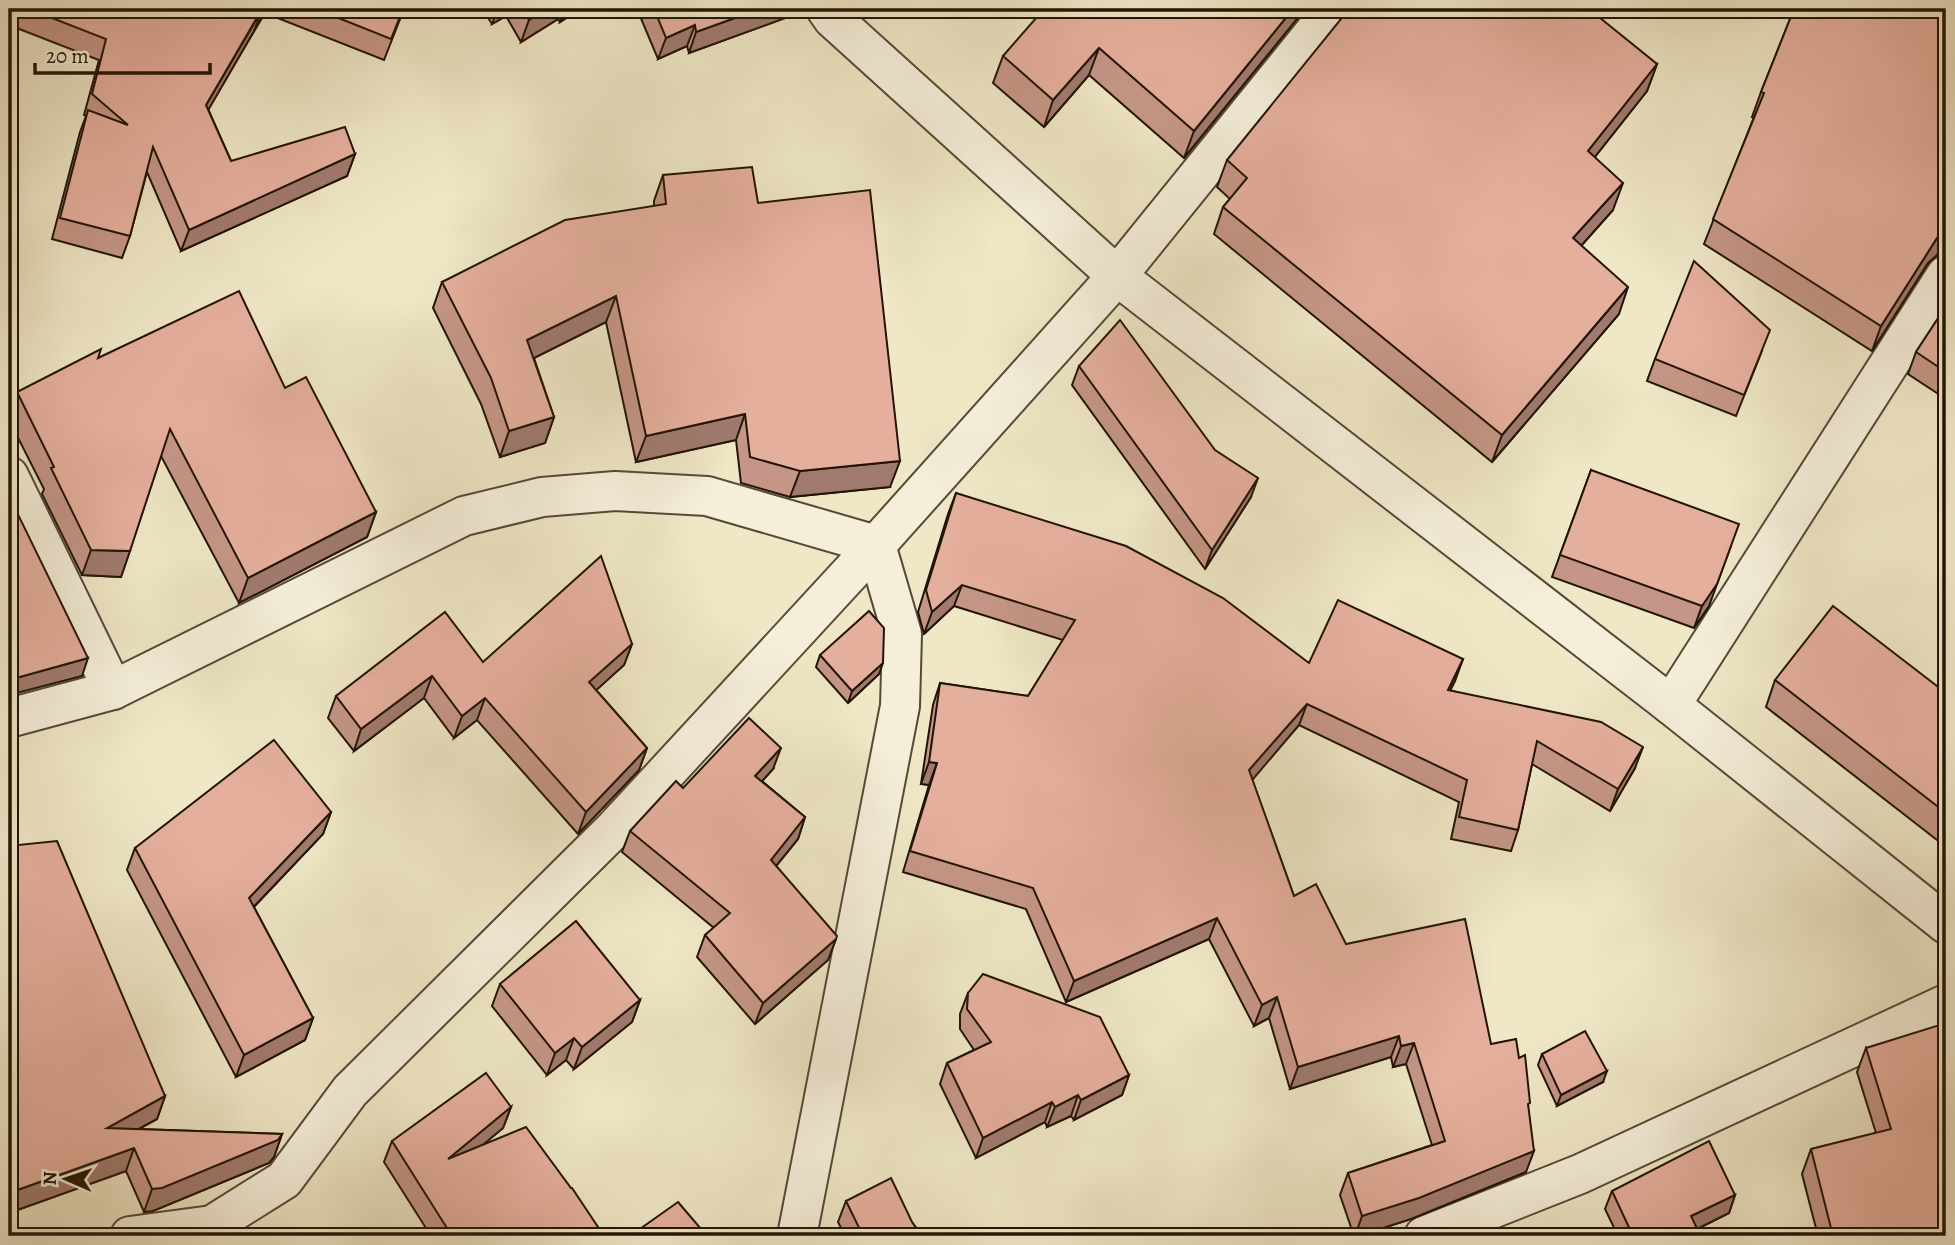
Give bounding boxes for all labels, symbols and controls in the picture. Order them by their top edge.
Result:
scale bar [35,32,210,76]
text: 20 m [46,42,89,70]
north arrow [32,1144,102,1214]
text: N [37,1171,63,1186]

